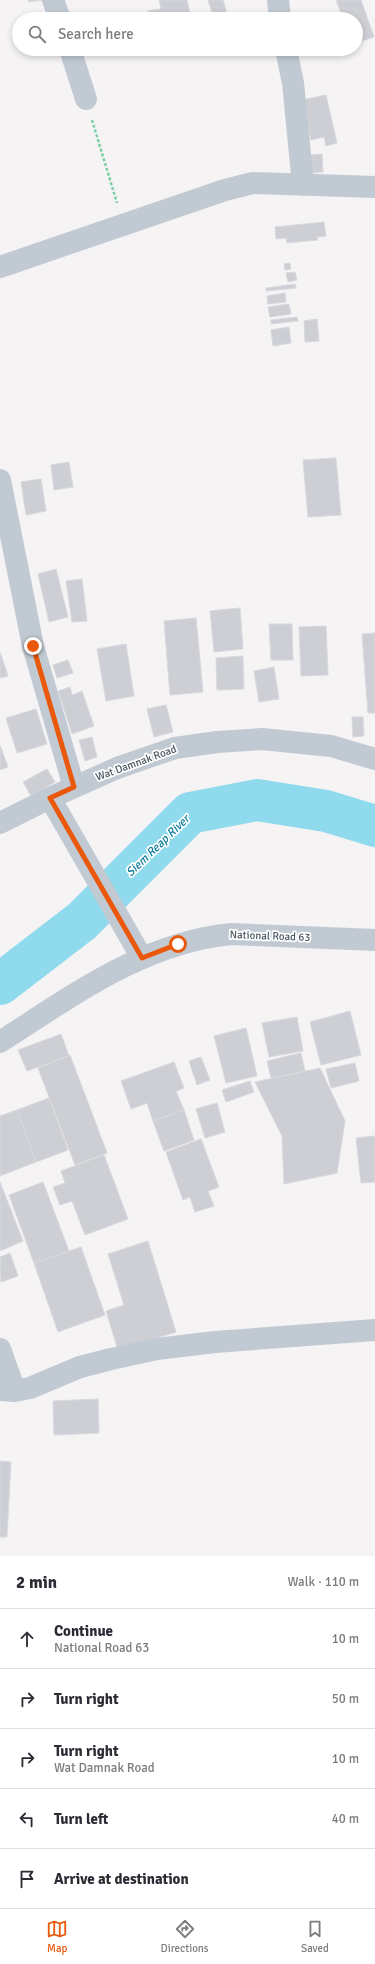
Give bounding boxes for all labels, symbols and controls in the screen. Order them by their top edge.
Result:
search box [12,12,363,56]
icon: search [26,23,48,45]
text: Search here [58,25,134,43]
route end [24,637,42,655]
street label: Wat Damnak Road [94,742,178,784]
water label: Siem Reap River [123,811,194,880]
street label: National Road 63 [229,928,311,944]
route start [169,935,187,953]
text: 2 min [16,1572,57,1593]
text: Walk · 110 m [288,1574,359,1590]
text: Continue [54,1622,113,1640]
icon: ahead [16,1628,38,1650]
text: 10 m [332,1631,359,1647]
text: National Road 63 [54,1640,149,1656]
icon: right [16,1688,38,1710]
text: Turn right [54,1690,119,1708]
text: 50 m [332,1691,359,1707]
text: Turn right [54,1742,119,1760]
icon: right [16,1748,38,1770]
text: 10 m [332,1751,359,1767]
text: Wat Damnak Road [54,1760,155,1776]
icon: left [16,1808,38,1830]
text: Turn left [54,1810,108,1828]
text: 40 m [332,1811,359,1827]
icon: arrive [16,1868,38,1890]
text: Arrive at destination [54,1870,189,1888]
tab: Map [46,1918,68,1955]
tab: Directions [161,1918,209,1955]
tab: Saved [301,1918,329,1955]

